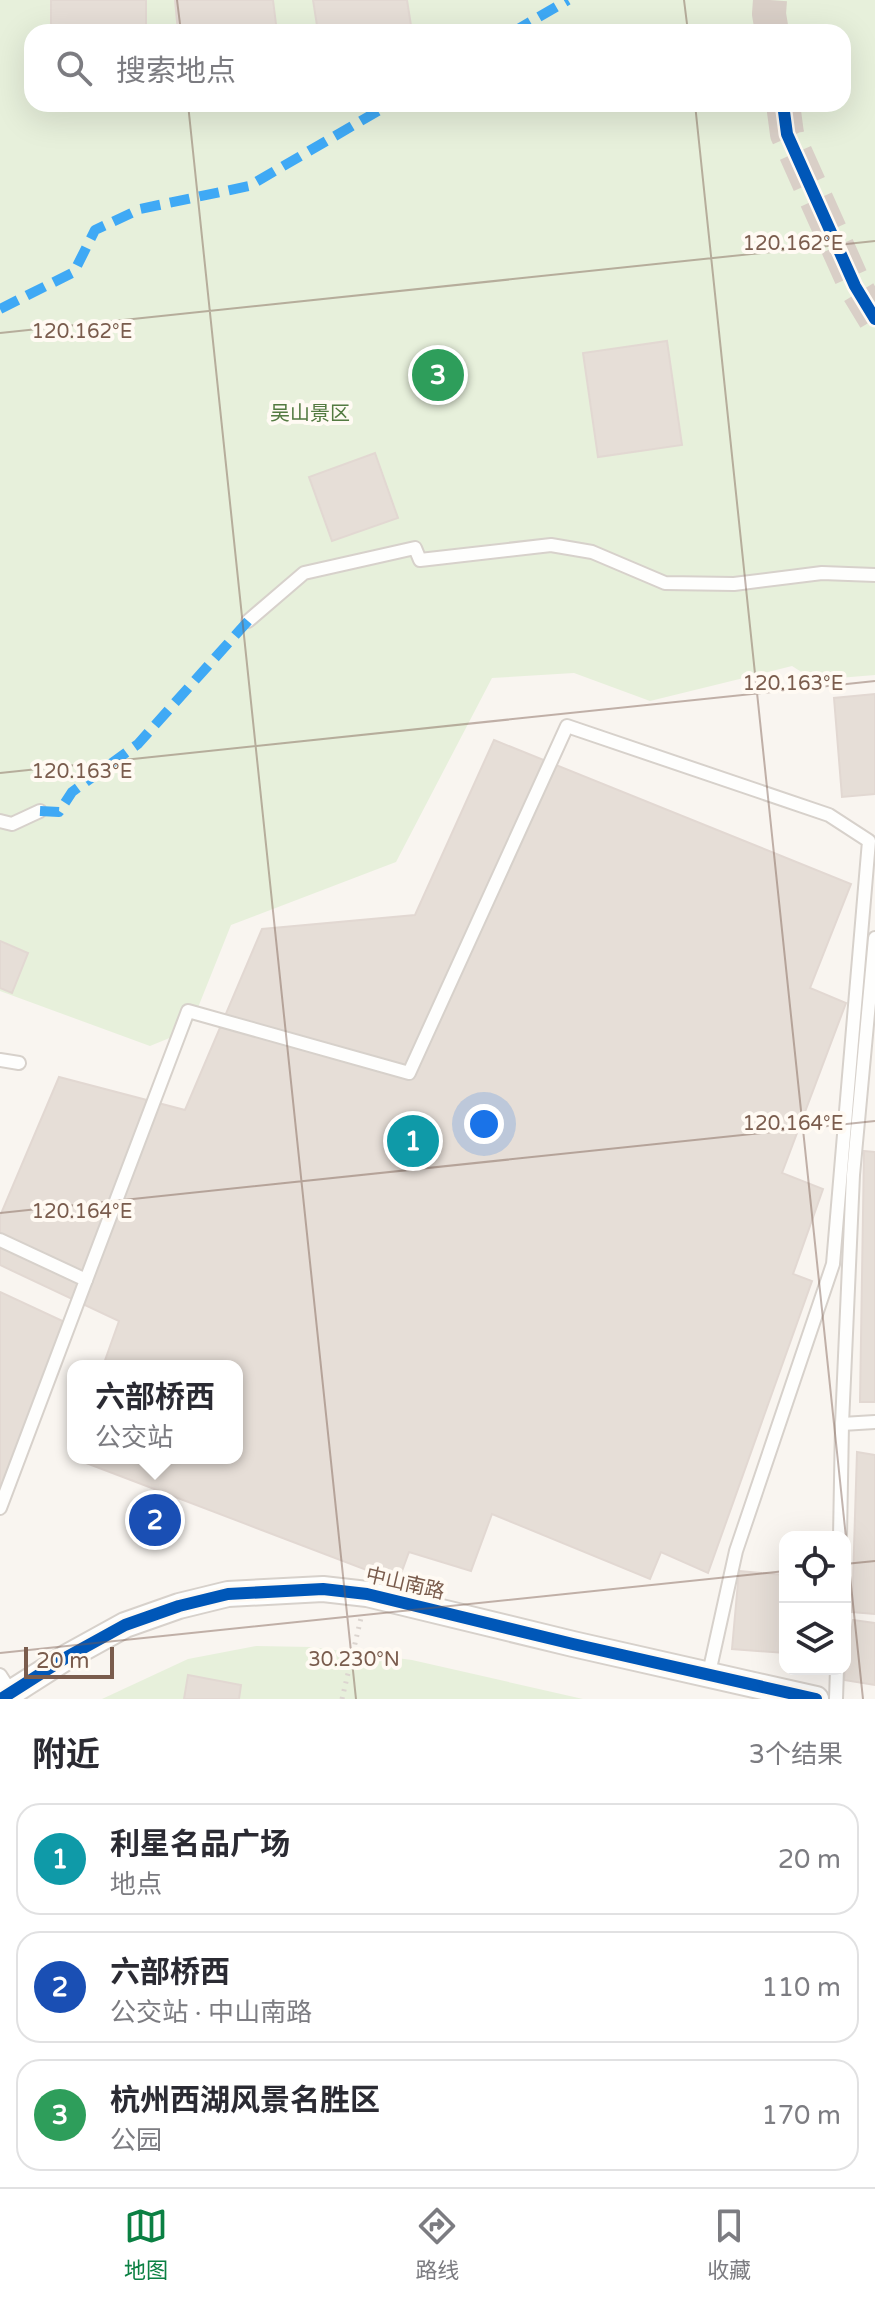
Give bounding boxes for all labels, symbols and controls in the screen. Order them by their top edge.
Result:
search box [24,24,851,112]
icon: search [52,46,96,90]
text: 搜索地点 [116,53,236,90]
text: 120.162°E [743,232,843,256]
text: 120.162°E [32,320,132,344]
pin: 3 [412,345,464,405]
park label: 吴山景区 [270,402,350,426]
text: 120.163°E [743,672,843,696]
text: 120.163°E [32,760,132,784]
your location [464,1104,504,1144]
pin: 1 [387,1111,439,1171]
text: 120.164°E [743,1112,843,1136]
text: 120.164°E [32,1200,132,1224]
popup [67,1360,243,1464]
text: 六部桥西 [95,1379,215,1416]
text: 公交站 [95,1422,173,1453]
pin: 2 [129,1490,181,1550]
map controls [779,1531,851,1675]
button: locate [779,1531,851,1603]
street label: 中山南路 [363,1563,447,1605]
button: layers [779,1603,851,1675]
scale bar [24,1643,114,1679]
text: 20 m [36,1648,90,1674]
text: 30.230°N [308,1648,400,1672]
text: 附近 [32,1735,100,1776]
text: 3个结果 [749,1739,843,1770]
text: 利星名品广场 [110,1826,290,1863]
text: 1 [52,1844,68,1875]
text: 20 m [778,1844,841,1875]
text: 地点 [110,1869,162,1900]
text: 六部桥西 [110,1954,230,1991]
text: 2 [52,1972,68,2003]
text: 110 m [761,1972,841,2003]
text: 公交站 · 中山南路 [110,1997,312,2028]
text: 杭州西湖风景名胜区 [110,2082,380,2119]
text: 3 [52,2100,68,2131]
text: 170 m [761,2100,841,2131]
text: 公园 [110,2125,162,2156]
tab: 地图 [124,2204,168,2284]
tab: 路线 [415,2204,459,2284]
tab: 收藏 [707,2204,751,2284]

